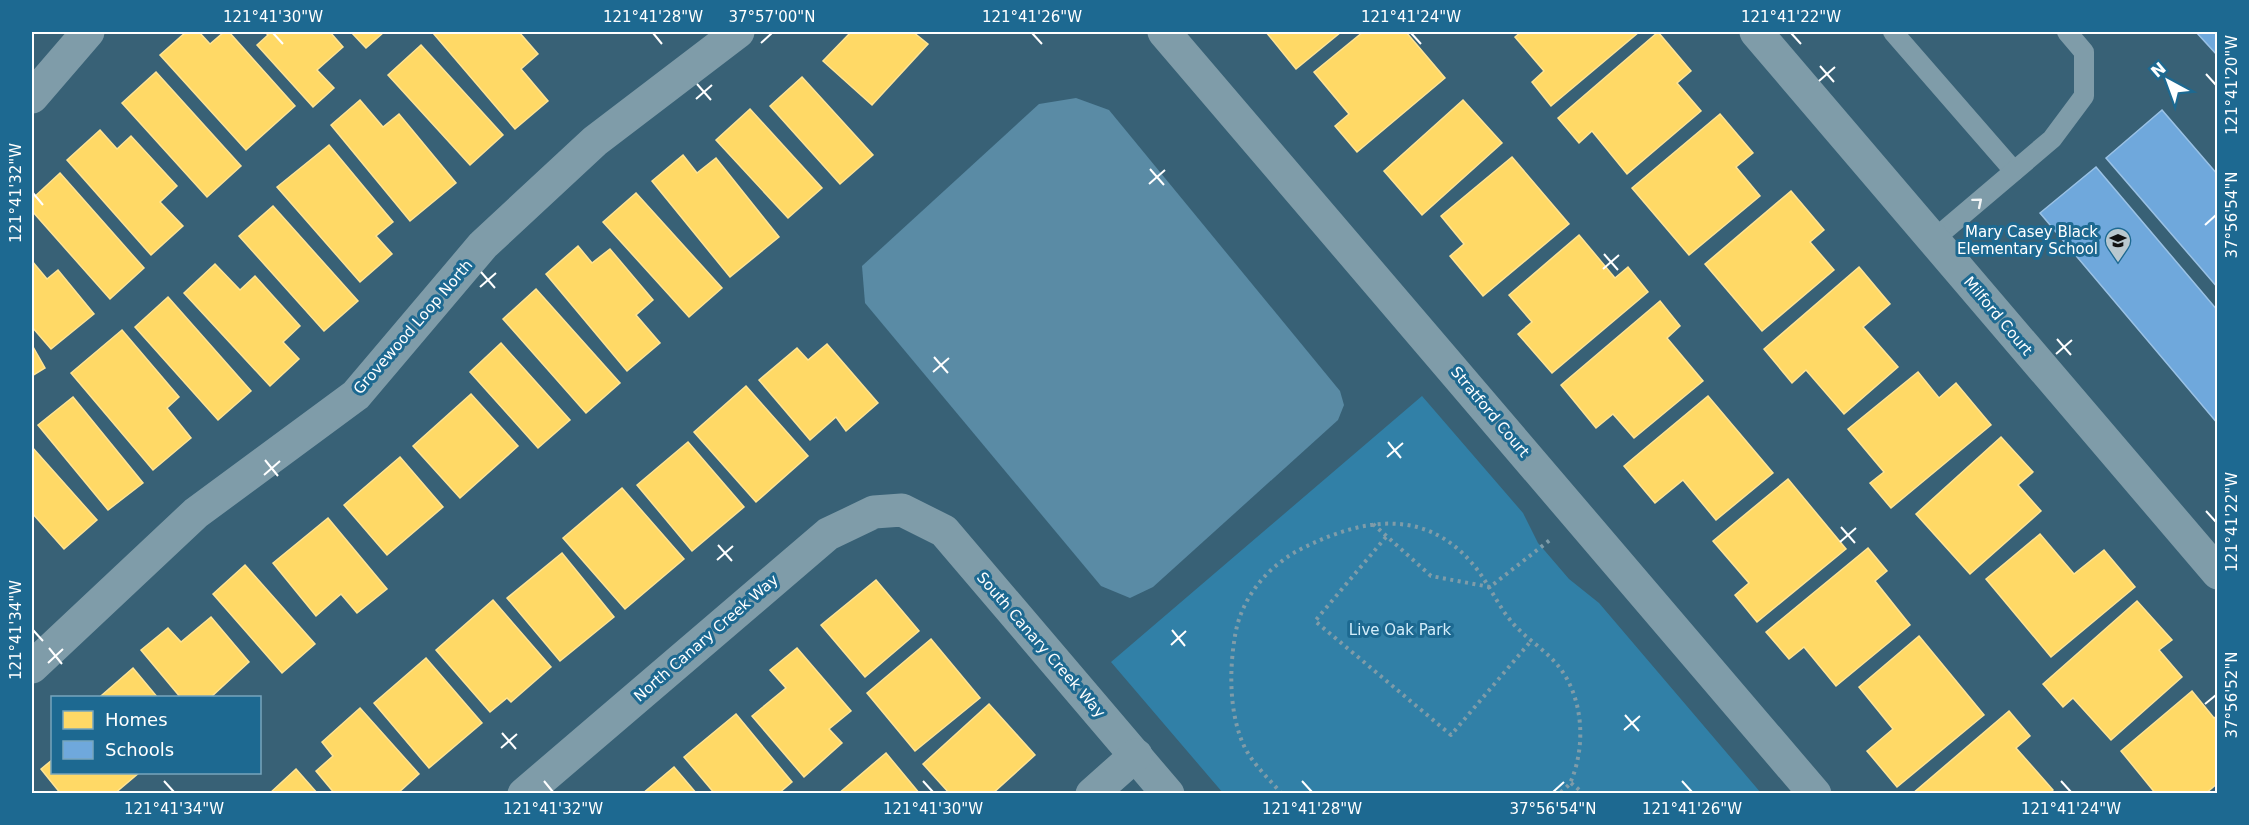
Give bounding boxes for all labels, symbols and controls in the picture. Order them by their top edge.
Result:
text: 121°41'30"W [223,8,323,26]
text: 121°41'28"W [603,8,703,26]
text: 37°57'00"N [728,8,816,26]
text: 121°41'26"W [982,8,1082,26]
text: 121°41'24"W [1361,8,1461,26]
text: 121°41'22"W [1741,8,1841,26]
text: 121°41'20"W [2223,35,2241,135]
north arrow [2138,51,2198,111]
text: N [2147,58,2170,82]
text: 121°41'32"W [7,143,25,243]
text: 37°56'54"N [2223,171,2241,259]
one-way arrow [1971,198,1982,209]
place label: Mary Casey Black Elementary School [1957,223,2098,258]
school or university icon: Mary Casey Black Elementary School [2103,226,2133,264]
street label: Grovewood Loop North [350,256,476,398]
street label: Milford Court [1960,273,2036,359]
street label: Stratford Court [1447,363,1533,461]
text: 121°41'22"W [2223,472,2241,572]
street label: South Canary Creek Way [973,569,1109,721]
street label: North Canary Creek Way [630,570,782,705]
text: 121°41'34"W [7,580,25,680]
park label: Live Oak Park [1349,621,1451,639]
text: 37°56'52"N [2223,651,2241,739]
legend [51,696,261,774]
text: Homes [105,709,168,730]
text: Schools [105,739,174,760]
text: 121°41'34"W [124,800,224,818]
text: 121°41'32"W [503,800,603,818]
text: 121°41'30"W [883,800,983,818]
text: 121°41'28"W [1262,800,1362,818]
text: 37°56'54"N [1509,800,1597,818]
text: 121°41'26"W [1642,800,1742,818]
text: 121°41'24"W [2021,800,2121,818]

